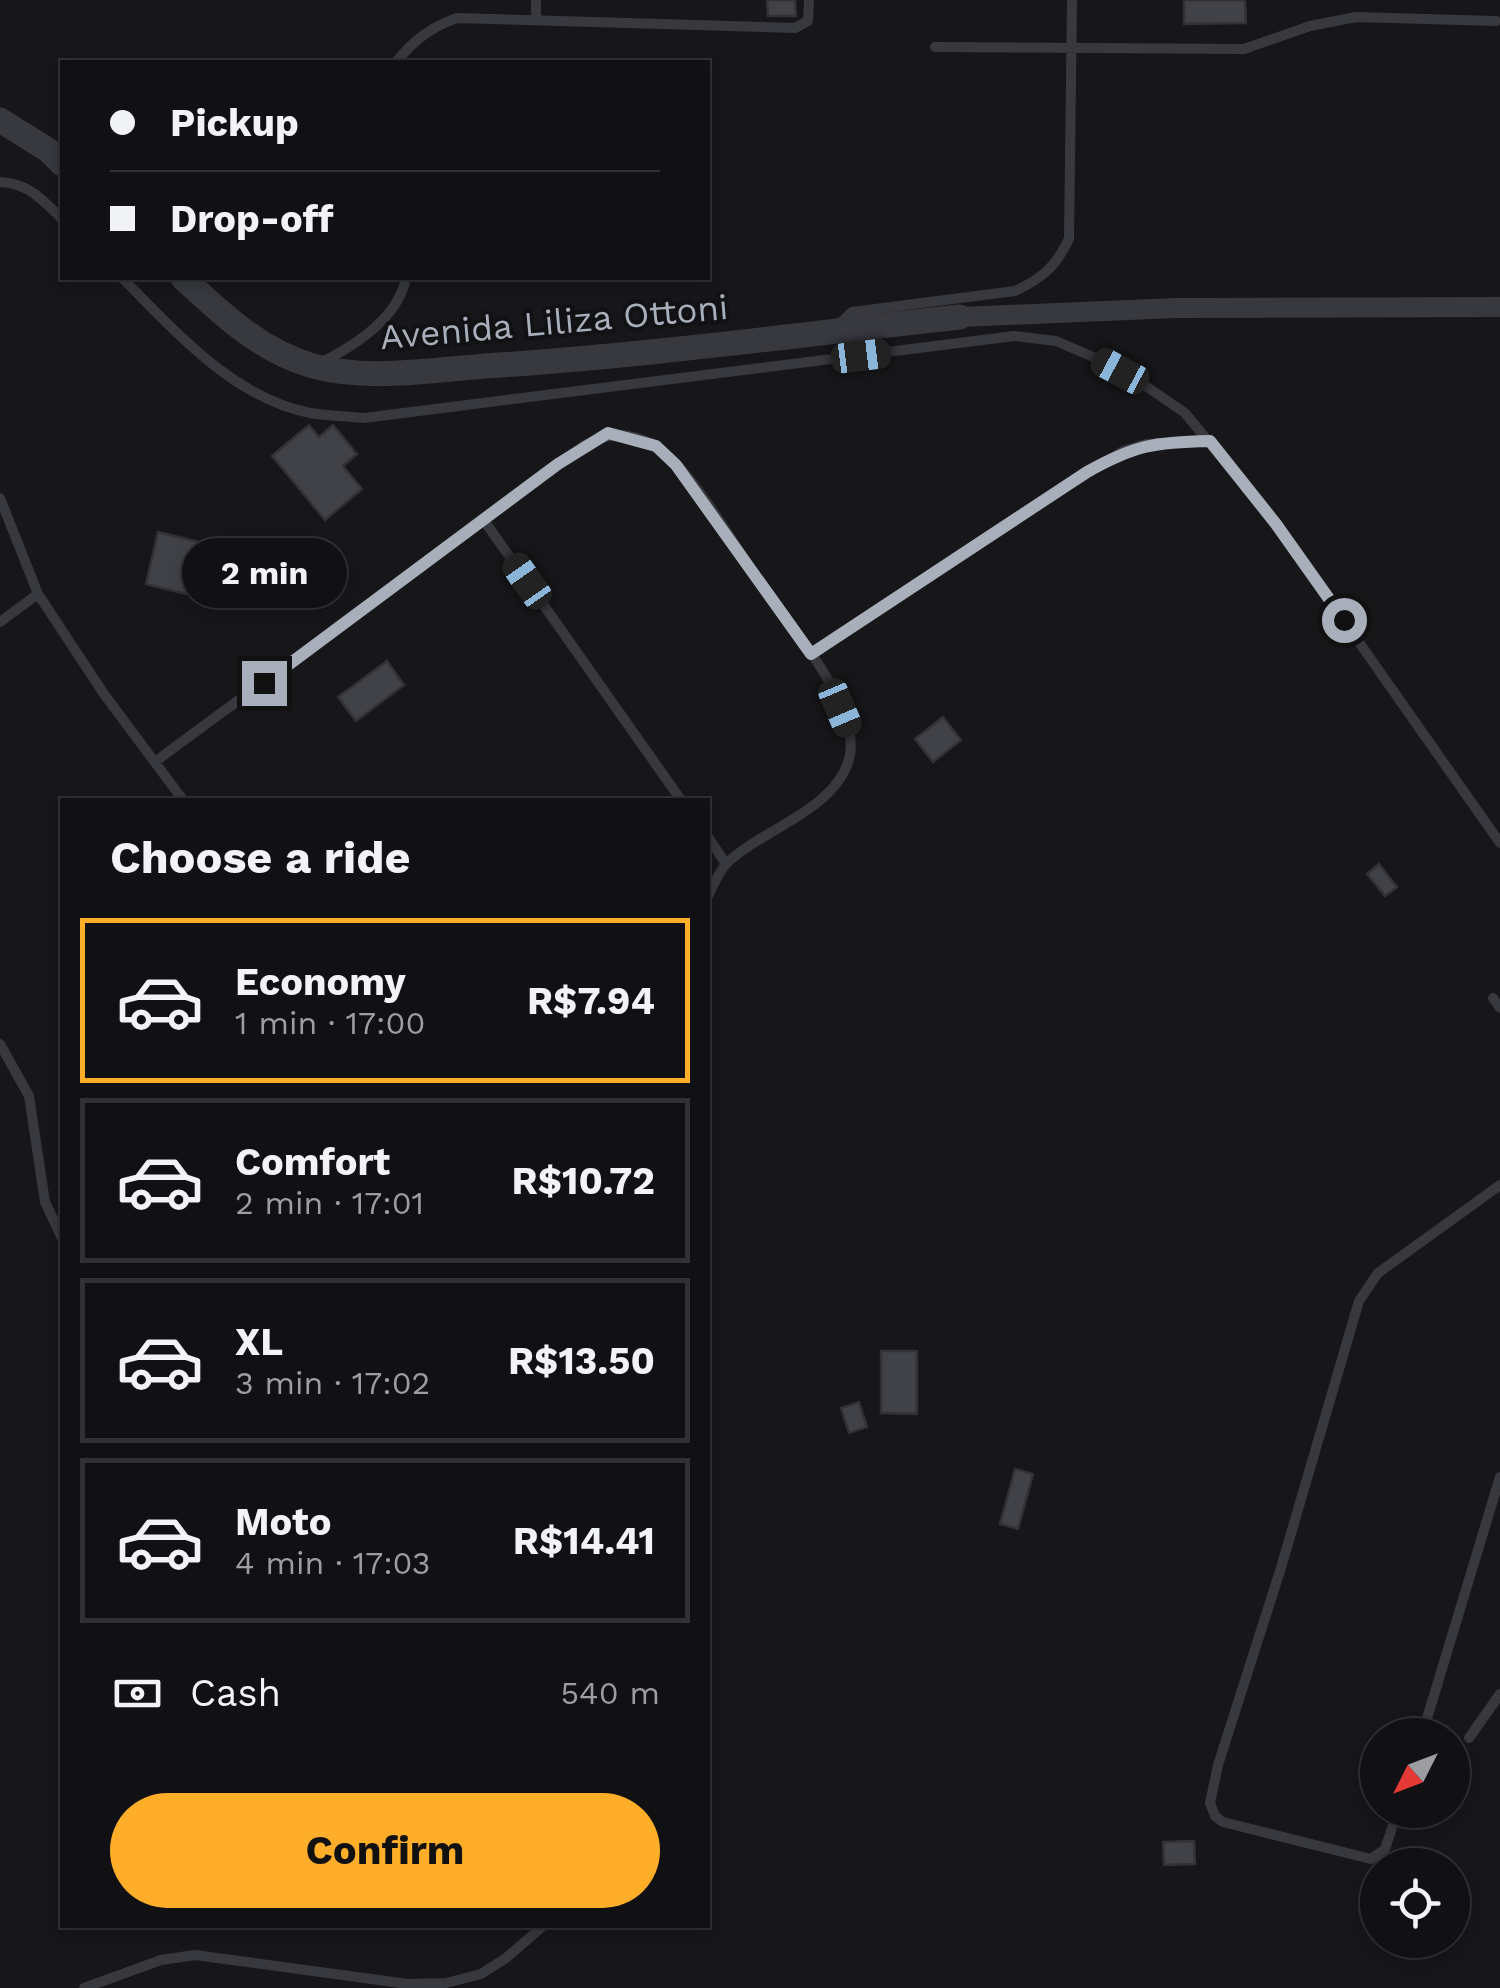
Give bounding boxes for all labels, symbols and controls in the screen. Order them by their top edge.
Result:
text: Pickup [170,101,299,145]
text: Drop-off [170,197,334,241]
street label: Avenida Liliza Ottoni [378,286,730,358]
car [829,337,893,375]
car [1086,344,1154,398]
callout: 2 min [182,538,346,608]
car [498,548,556,614]
text: 2 min [221,554,308,592]
route start [1322,598,1367,643]
route end [242,661,287,706]
car [814,675,866,741]
text: Choose a ride [110,831,410,884]
icon: car [115,956,205,1046]
text: Economy [235,960,406,1004]
text: R$7.94 [527,979,655,1023]
text: 1 min · 17:00 [235,1004,425,1042]
icon: car [115,1136,205,1226]
text: Comfort [235,1140,390,1184]
text: R$10.72 [511,1159,655,1203]
text: 2 min · 17:01 [235,1184,424,1222]
icon: car [115,1316,205,1406]
text: XL [235,1320,283,1364]
text: R$13.50 [508,1339,655,1383]
text: 3 min · 17:02 [235,1364,430,1402]
icon: car [115,1496,205,1586]
text: Moto [235,1500,331,1544]
text: R$14.41 [513,1519,655,1563]
text: 4 min · 17:03 [235,1544,431,1582]
icon: cash [110,1666,165,1721]
text: Cash [190,1671,281,1715]
text: 540 m [561,1674,660,1712]
north arrow [1360,1718,1470,1828]
map controls [1360,1718,1470,1958]
button: Confirm [110,1793,660,1908]
button: locate [1360,1848,1470,1958]

